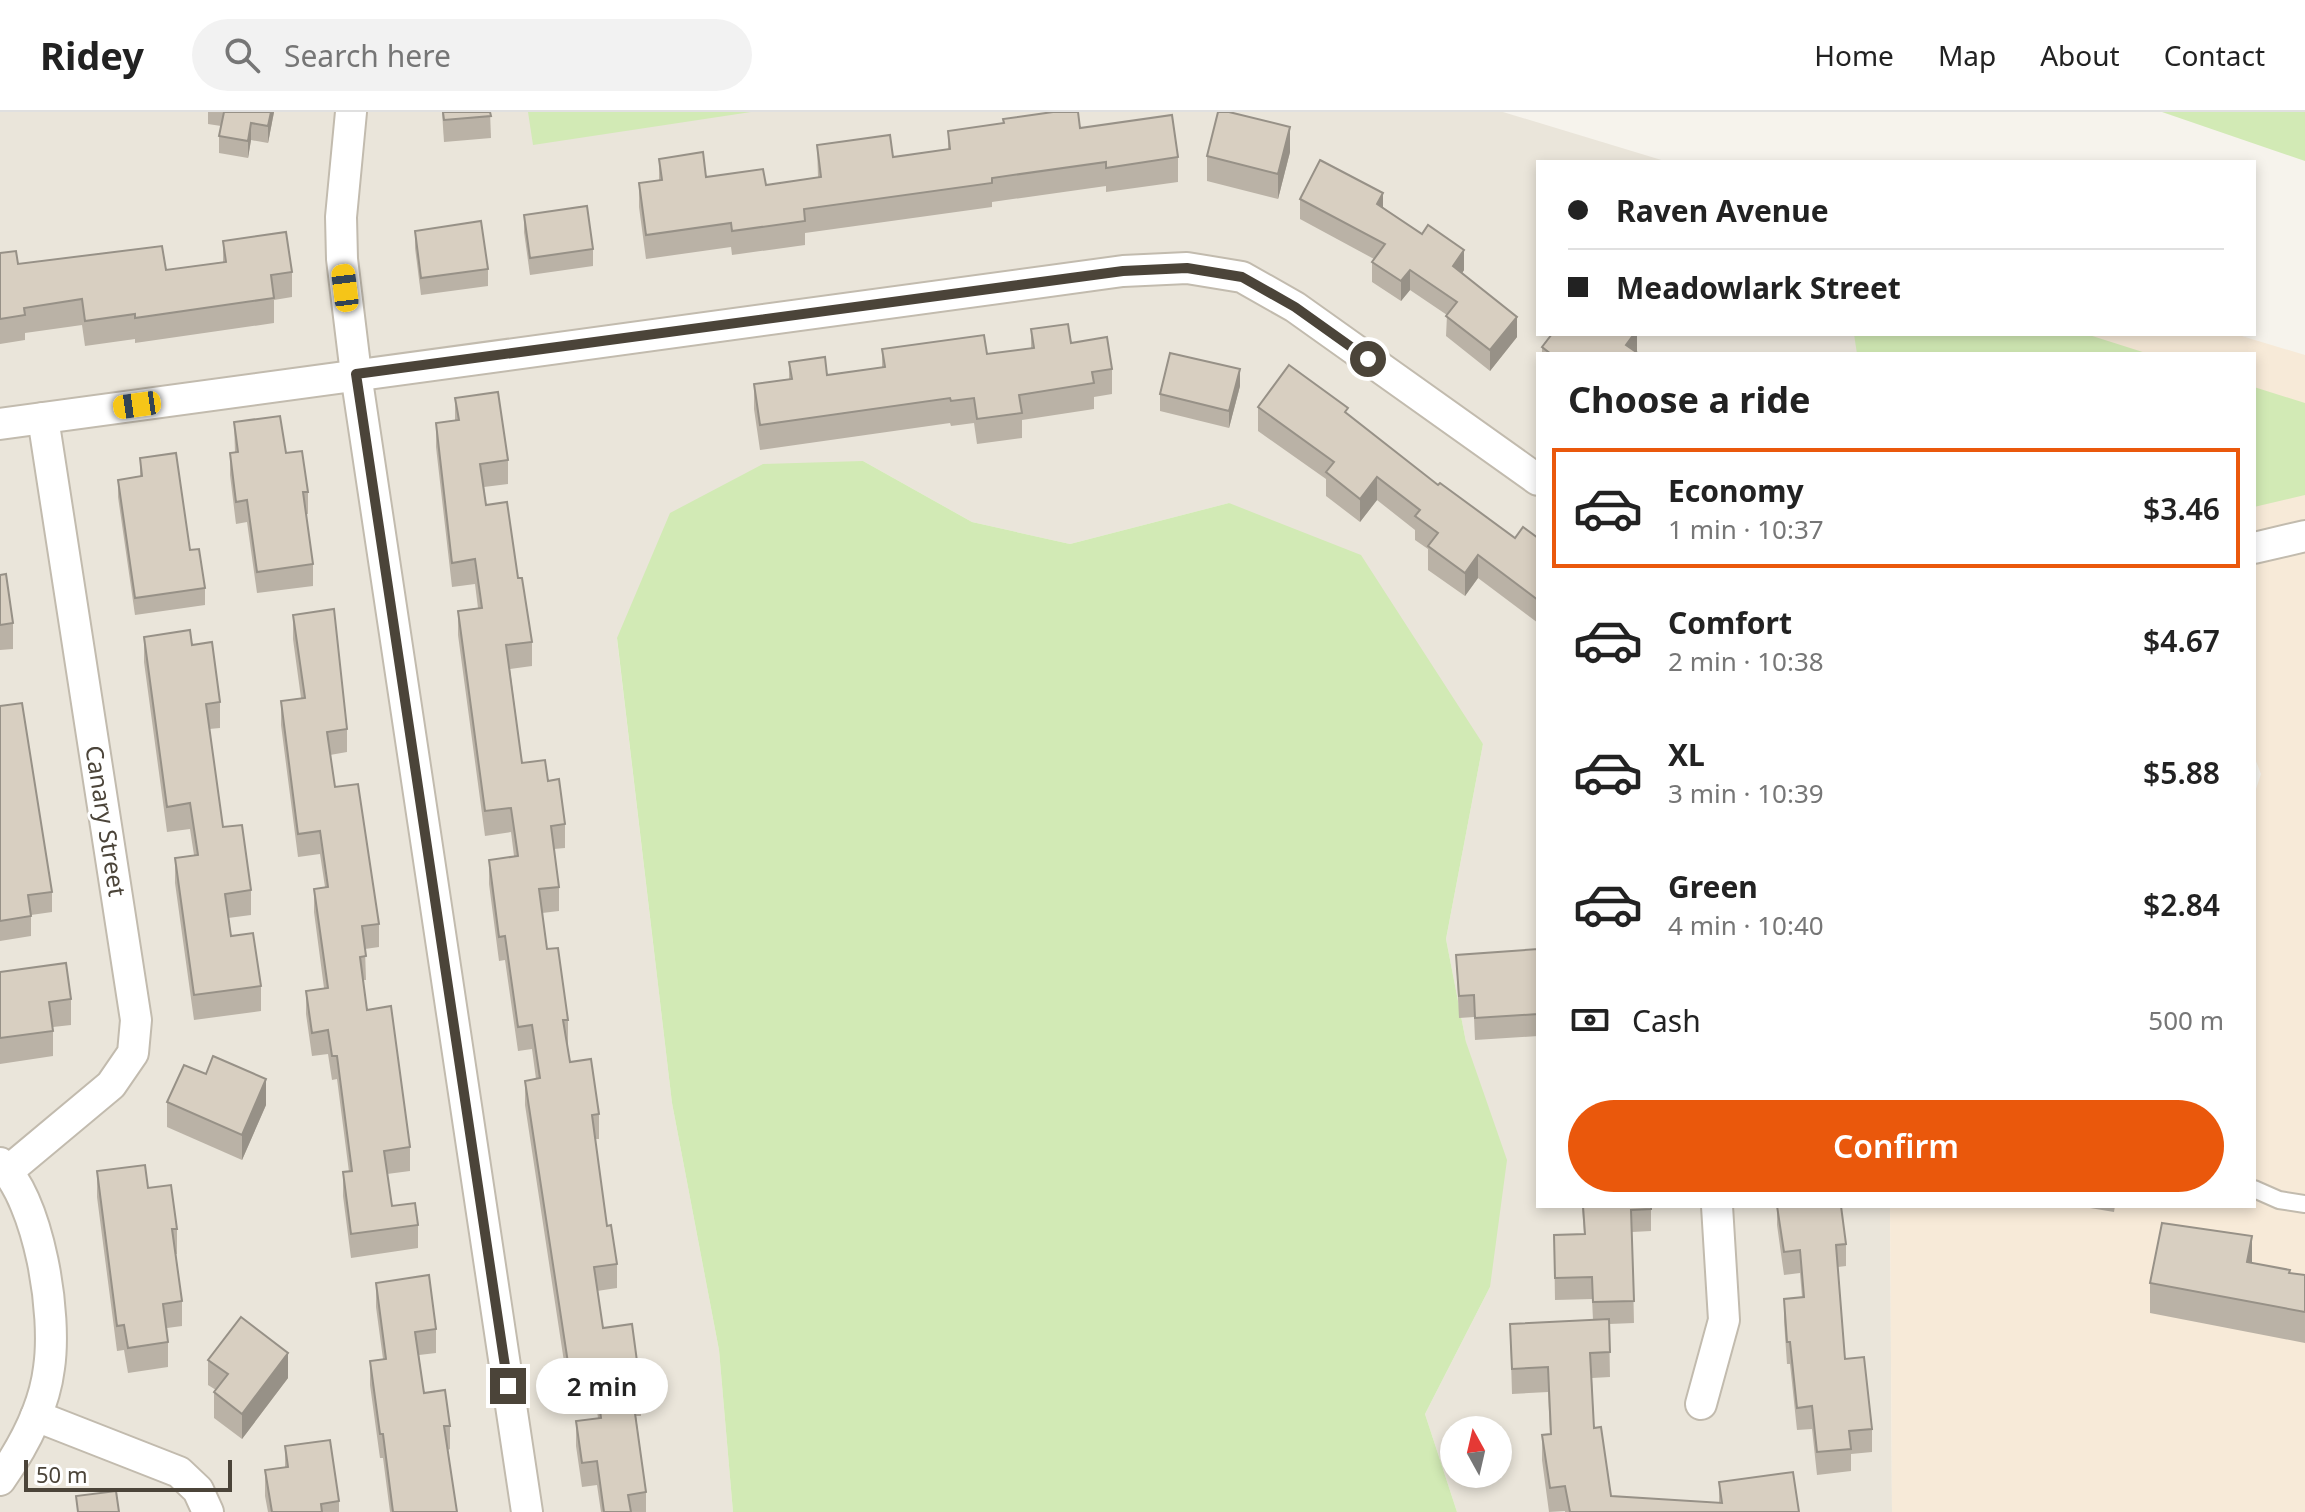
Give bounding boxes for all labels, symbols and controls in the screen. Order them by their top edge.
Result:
search box [192,19,752,91]
text: Ridey [40,29,144,81]
icon: search [220,33,264,77]
text: Search here [284,35,451,76]
text: Home [1814,36,1894,74]
text: Map [1938,36,1996,74]
text: About [2040,36,2120,74]
text: Contact [2164,36,2265,74]
text: Raven Avenue [1616,190,1829,231]
car [330,263,360,313]
text: Meadowlark Street [1616,267,1901,308]
route start [1350,341,1386,377]
text: Choose a ride [1568,375,1810,424]
car [112,390,162,420]
text: Economy [1668,470,1804,511]
icon: car [1572,472,1644,544]
text: $3.46 [2143,488,2220,529]
text: 1 min · 10:37 [1668,511,1824,547]
text: Comfort [1668,602,1792,643]
icon: car [1572,604,1644,676]
text: $4.67 [2143,620,2220,661]
text: 2 min · 10:38 [1668,643,1824,679]
text: XL [1668,734,1705,775]
icon: car [1572,736,1644,808]
street label: Canary Street [78,743,135,899]
text: $5.88 [2143,752,2220,793]
text: 3 min · 10:39 [1668,775,1824,811]
text: Green [1668,866,1758,907]
icon: car [1572,868,1644,940]
text: $2.84 [2143,884,2220,925]
text: 4 min · 10:40 [1668,907,1824,943]
icon: cash [1568,998,1612,1042]
text: Cash [1632,1000,1701,1041]
text: 500 m [2148,1002,2224,1038]
button: Confirm [1568,1100,2224,1192]
callout: 2 min [536,1358,668,1414]
route end [490,1368,526,1404]
text: 2 min [567,1368,637,1404]
north arrow [1440,1416,1512,1488]
map controls [1440,1416,1512,1488]
scale bar [24,1456,232,1492]
text: 50 m [36,1459,87,1489]

